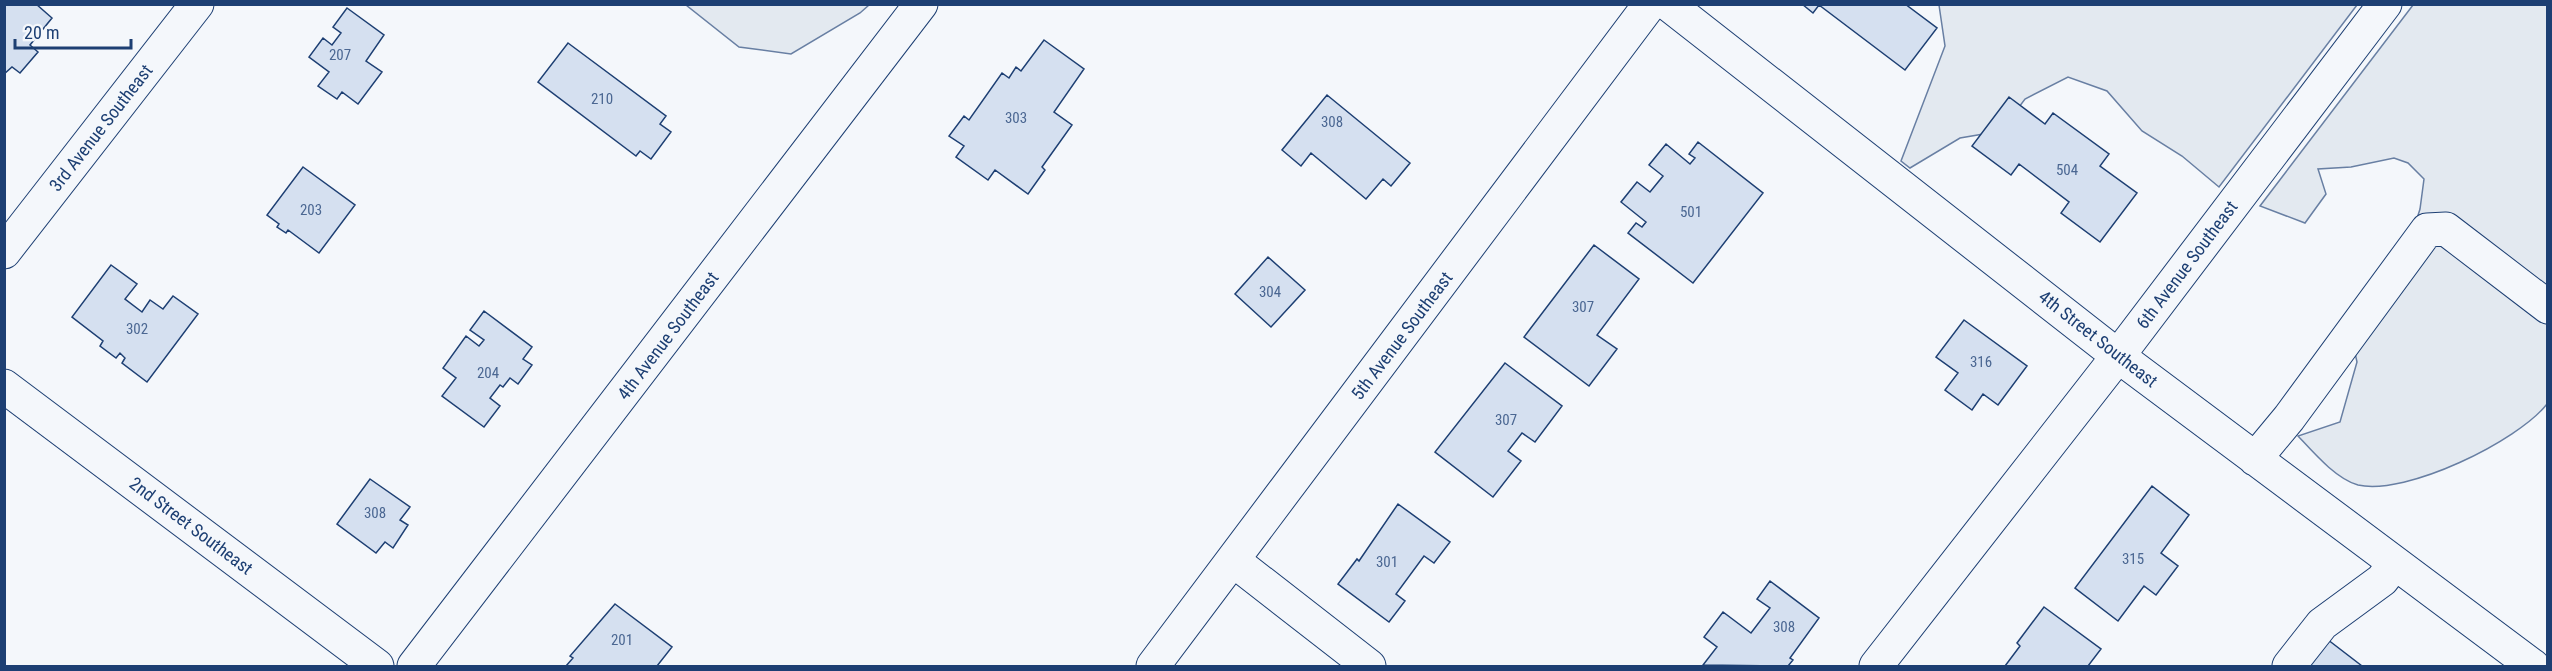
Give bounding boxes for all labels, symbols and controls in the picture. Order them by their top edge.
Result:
scale bar [15,12,130,50]
text: 20 m [24,22,59,43]
house number: 207 [329,46,351,64]
street label: 3rd Avenue Southeast [45,60,157,195]
house number: 210 [591,90,613,108]
house number: 303 [1005,109,1027,127]
house number: 308 [1321,113,1343,131]
house number: 504 [2056,161,2078,179]
street label: 6th Avenue Southeast [2132,197,2242,333]
house number: 203 [300,201,322,219]
house number: 501 [1680,203,1702,221]
street label: 4th Avenue Southeast [613,268,723,404]
street label: 5th Avenue Southeast [1347,268,1457,404]
house number: 304 [1259,283,1281,301]
street label: 4th Street Southeast [2035,286,2162,392]
house number: 307 [1572,298,1594,316]
house number: 302 [126,320,148,338]
house number: 316 [1970,353,1992,371]
house number: 204 [477,364,499,382]
house number: 307 [1495,411,1517,429]
street label: 2nd Street Southeast [126,472,257,579]
house number: 308 [364,504,386,522]
house number: 315 [2122,550,2144,568]
house number: 301 [1376,553,1398,571]
house number: 308 [1773,618,1795,636]
house number: 201 [611,631,633,649]

